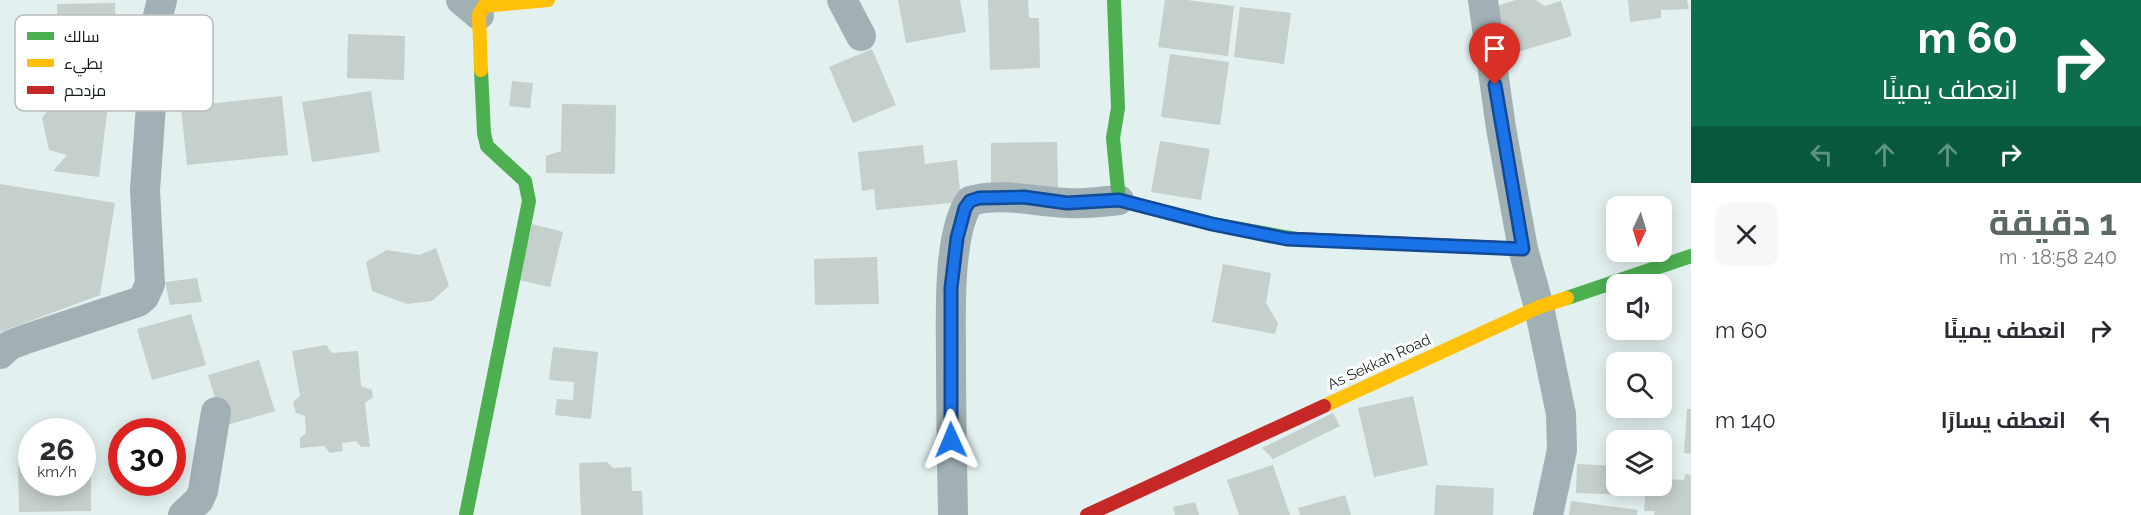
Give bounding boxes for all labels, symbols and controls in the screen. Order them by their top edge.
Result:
text: 60 m [1918,14,2018,63]
legend [15,15,213,111]
pin [1469,23,1520,85]
icon: right [2039,24,2117,102]
text: سالك [64,27,99,46]
icon: arrive [1478,32,1511,65]
text: بطيء [64,54,103,77]
text: انعطف يمينًا [1881,74,2018,105]
text: مزدحم [64,81,106,102]
icon: left [1805,138,1838,171]
icon: ahead [1868,138,1901,171]
icon: ahead [1931,138,1964,171]
icon: right [1994,138,2027,171]
north arrow [1606,196,1672,262]
map controls [1606,196,1672,496]
text: 1 دقيقة [1989,201,2117,243]
button: close [1715,203,1778,266]
text: 240 m · 18:58 [1999,245,2117,269]
button: sound [1606,274,1672,340]
icon: right [2084,314,2117,347]
text: 60 m [1715,317,1768,343]
text: انعطف يمينًا [1943,317,2066,343]
street label: As Sekkah Road [1325,330,1433,394]
button: search [1606,352,1672,418]
icon: left [2084,404,2117,437]
text: 140 m [1715,407,1776,433]
text: انعطف يسارًا [1941,407,2066,433]
position arrow [919,408,983,472]
speed limit sign: 30 [108,418,186,496]
button: layers [1606,430,1672,496]
text: 26 [39,432,75,467]
text: km/h [37,463,77,481]

